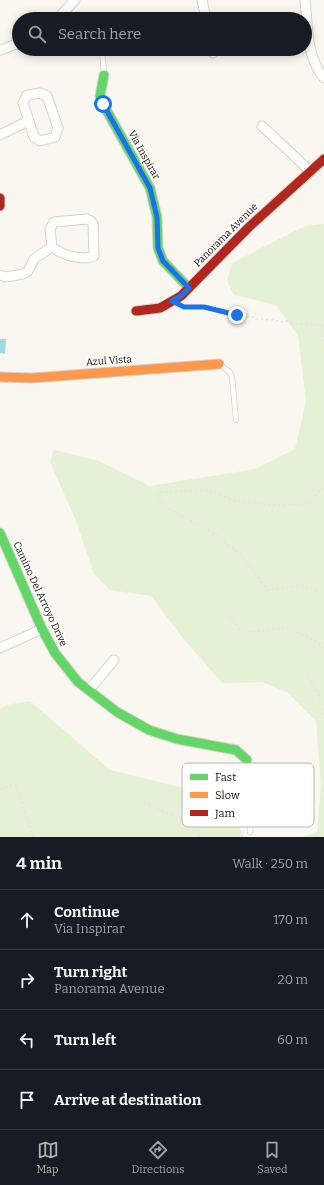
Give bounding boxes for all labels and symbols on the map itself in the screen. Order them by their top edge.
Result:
route start [94,95,112,113]
street label: Via Inspirar [126,128,163,182]
street label: Panorama Avenue [192,201,260,269]
route end [228,306,246,324]
street label: Azul Vista [86,353,133,369]
street label: Camino Del Arroyo Drive [10,540,70,648]
legend [182,763,314,827]
text: Fast [215,771,236,784]
text: Slow [215,789,240,802]
text: Jam [214,807,235,820]

